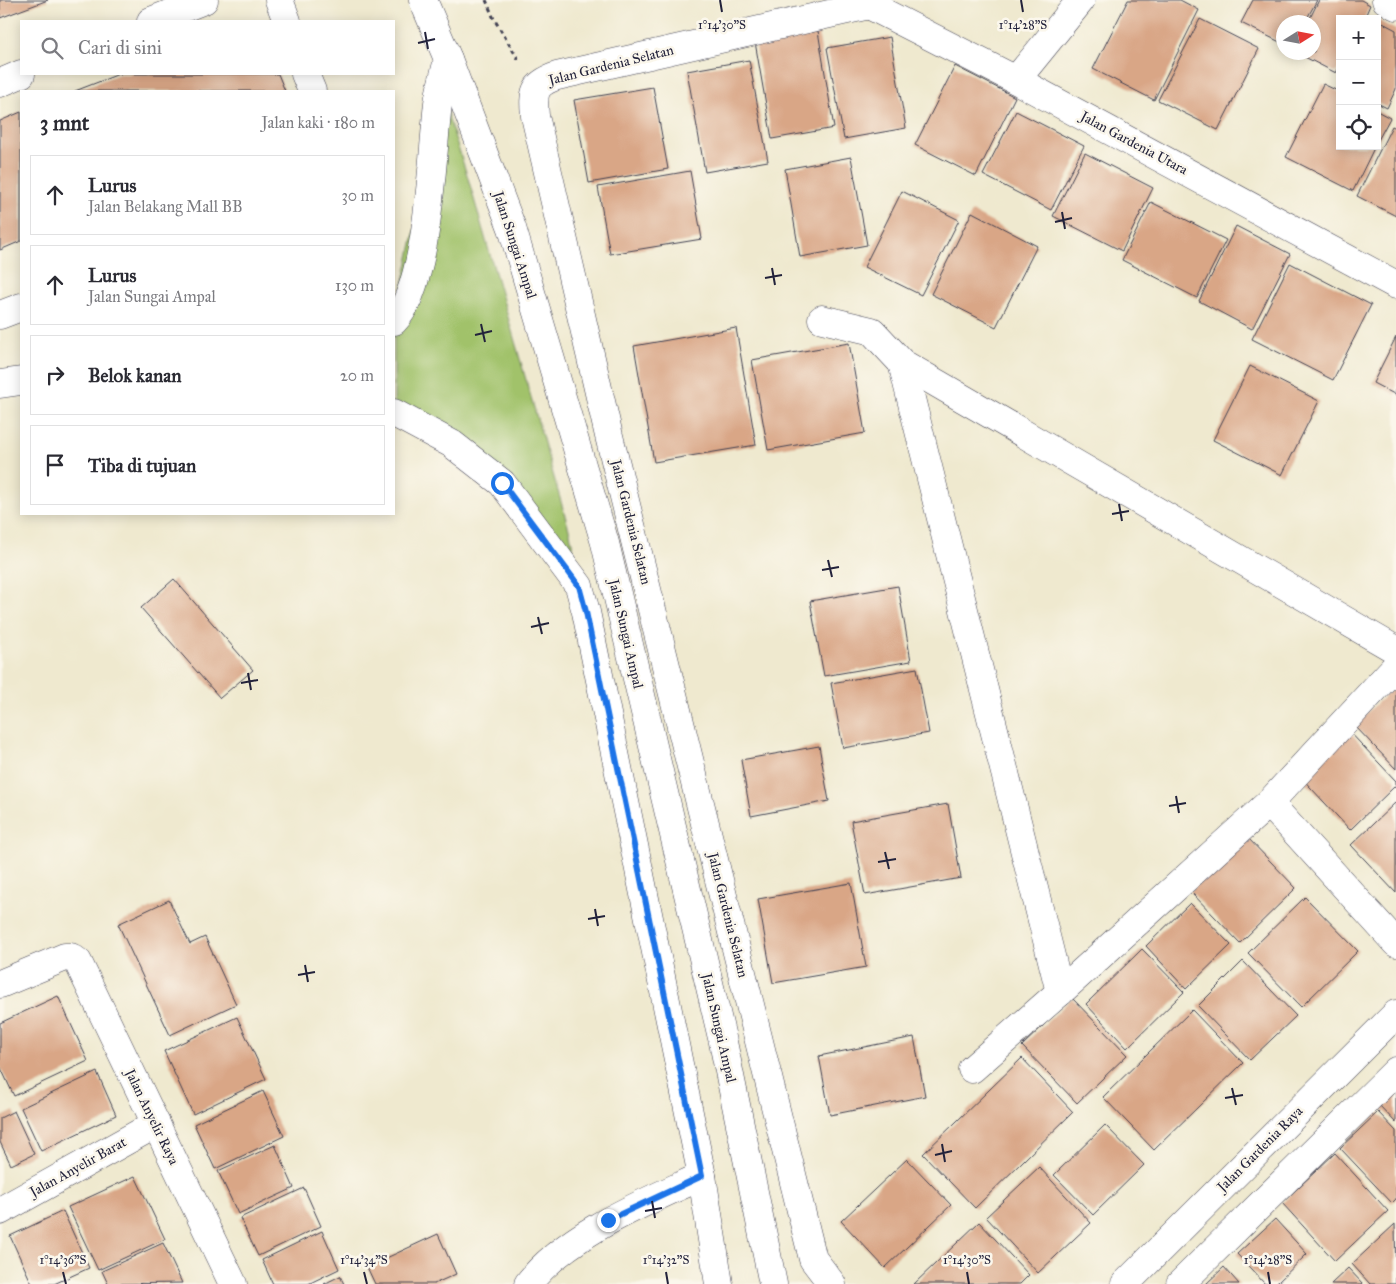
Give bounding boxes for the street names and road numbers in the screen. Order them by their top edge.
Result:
street label: Jalan Gardenia Selatan [545,41,676,90]
street label: Jalan Gardenia Utara [1075,107,1191,179]
street label: Jalan Sungai Ampal [488,187,540,301]
street label: Jalan Gardenia Selatan [606,456,655,587]
street label: Jalan Sungai Ampal [604,576,647,691]
street label: Jalan Gardenia Selatan [703,849,752,980]
street label: Jalan Sungai Ampal [697,970,740,1085]
street label: Jalan Anyelir Raya [120,1065,183,1168]
street label: Jalan Gardenia Raya [1212,1103,1307,1197]
street label: Jalan Anyelir Barat [25,1133,130,1202]

